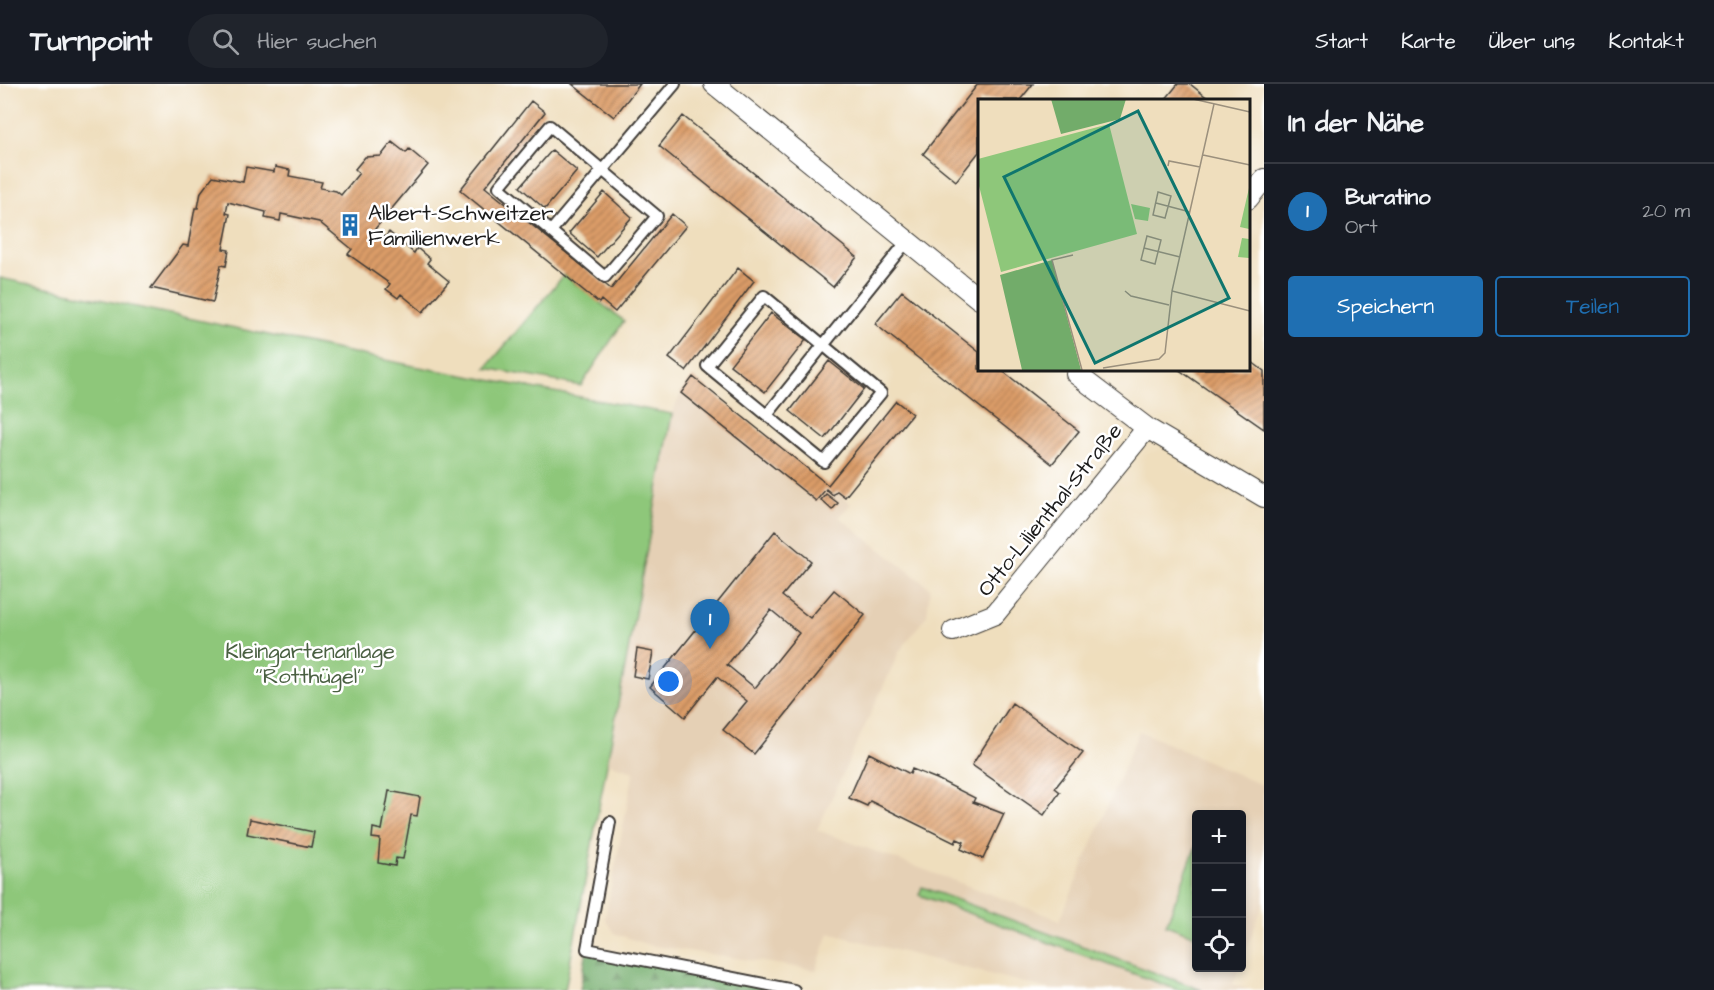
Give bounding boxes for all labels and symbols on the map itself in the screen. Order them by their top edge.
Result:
inset map [978,99,1249,370]
place label: Albert-Schweitzer Familienwerk [368,198,553,254]
building icon: Albert-Schweitzer Familienwerk [337,212,363,238]
street label: Otto-Lilienthal-Straße [970,417,1130,603]
pin: 1 [690,600,730,649]
park label: Kleingartenanlage ''Rotthügel'' [225,636,395,693]
your location [654,667,683,696]

